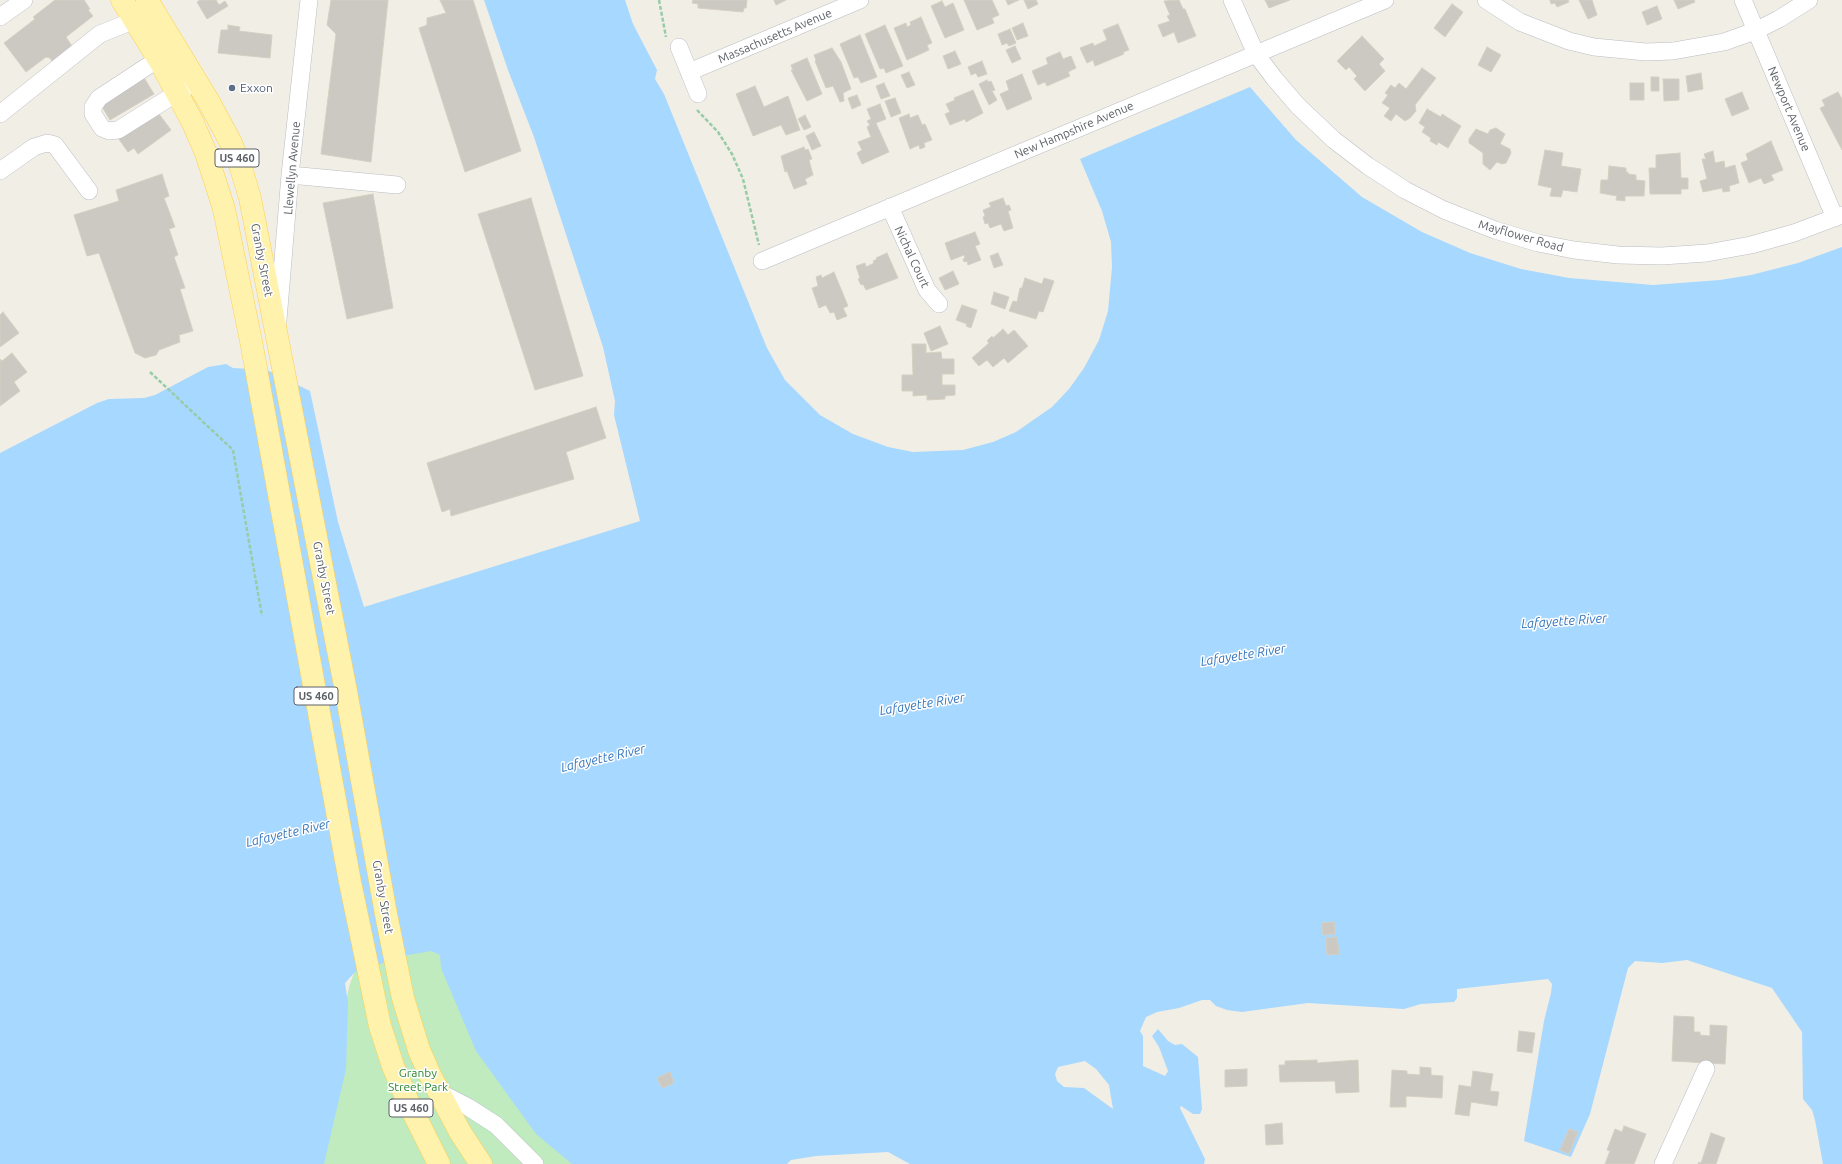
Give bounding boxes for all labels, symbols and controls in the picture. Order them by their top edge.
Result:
street label: Massachusetts Avenue [716,6,834,66]
street label: Newport Avenue [1765,64,1813,154]
place label: Exxon [240,81,273,95]
marker: Exxon [227,83,237,93]
street label: New Hampshire Avenue [1012,98,1136,162]
street label: Llewellyn Avenue [281,121,303,215]
road number: US 460 [215,149,259,167]
street label: Mayflower Road [1477,217,1565,255]
street label: Granby Street [248,222,276,298]
street label: Nichal Court [891,224,933,290]
street label: Granby Street [310,540,338,616]
water label: Lafayette River [1521,610,1607,632]
water label: Lafayette River [1199,641,1287,669]
road number: US 460 [294,687,338,705]
water label: Lafayette River [878,690,966,718]
water label: Lafayette River [559,741,647,775]
water label: Lafayette River [244,816,332,850]
street label: Granby Street [369,859,397,935]
park label: Granby Street Park [388,1066,448,1094]
road number: US 460 [389,1099,433,1117]

